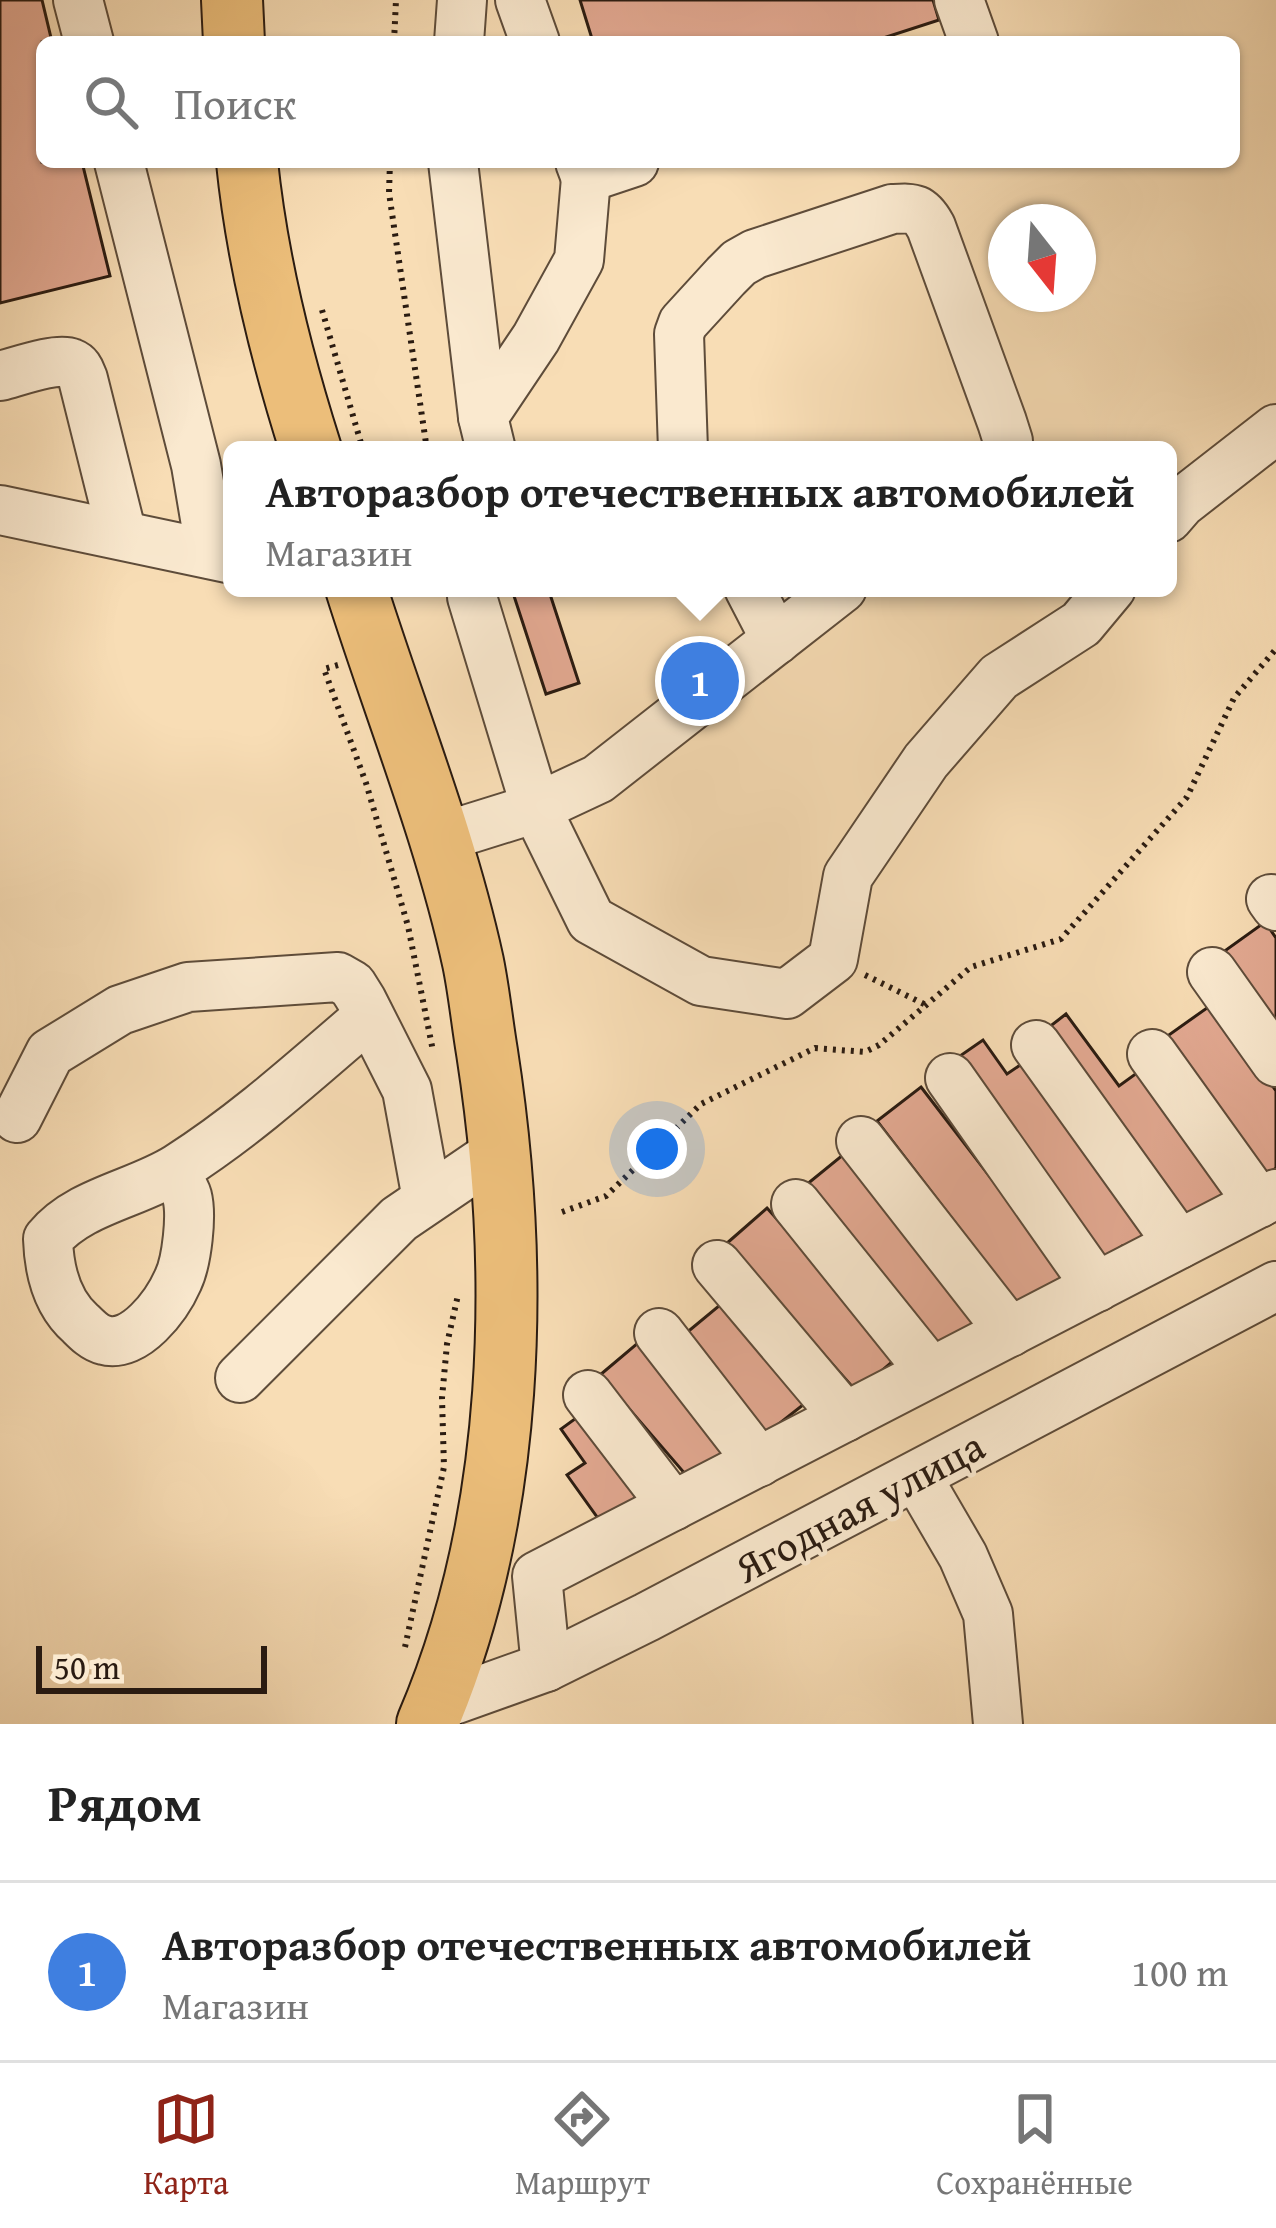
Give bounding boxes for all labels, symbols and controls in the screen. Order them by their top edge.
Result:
search box [36,36,1240,168]
icon: search [78,69,144,135]
text: Поиск [174,70,296,135]
north arrow [988,204,1096,312]
popup [223,441,1177,597]
text: Авторазбор отечественных автомобилей [265,458,1135,523]
text: Магазин [265,523,412,580]
pin: 1 [661,636,739,726]
your location [627,1119,687,1179]
street label: Ягодная улица [722,1415,995,1598]
scale bar [36,1640,267,1693]
text: 50 m [54,1643,120,1691]
text: Рядом [48,1765,202,1840]
text: Авторазбор отечественных автомобилей [162,1911,1031,1976]
text: 1 [77,1943,97,2000]
text: 100 m [1131,1943,1228,2000]
text: Магазин [162,1976,309,2033]
tab: Карта [143,2086,229,2206]
tab: Маршрут [515,2086,650,2206]
tab: Сохранённые [936,2086,1133,2206]

